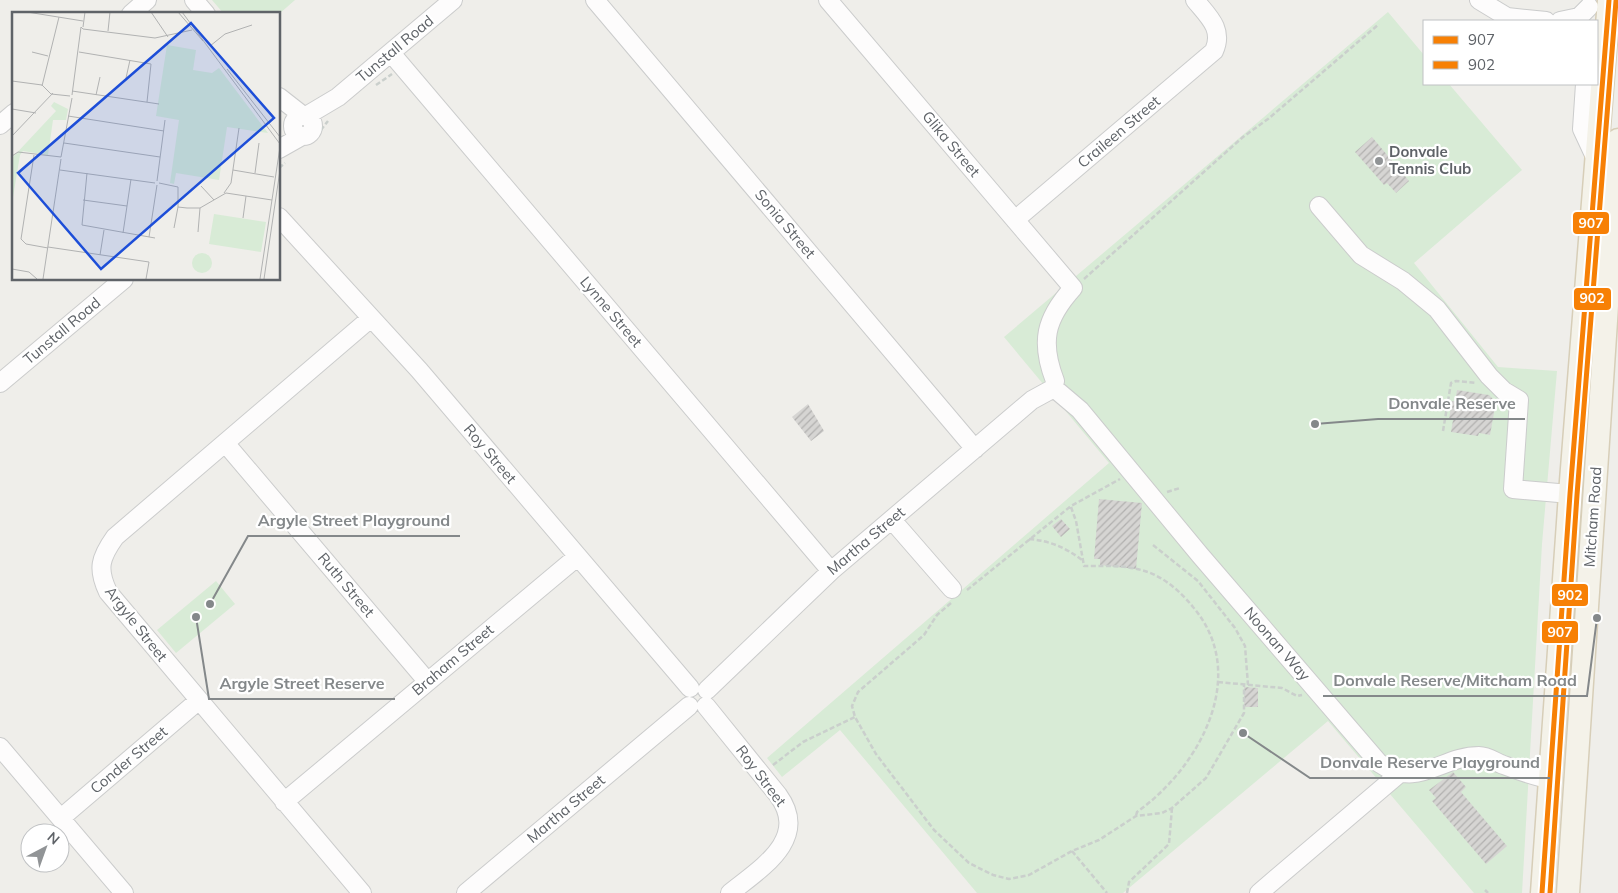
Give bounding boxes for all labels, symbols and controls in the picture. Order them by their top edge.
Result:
street label: Tunstall Road [352,11,437,86]
inset map [12,12,280,280]
legend [1423,20,1598,85]
text: 907 [1468,30,1495,49]
text: 902 [1468,55,1495,74]
street label: Craileen Street [1073,91,1164,172]
street label: Glika Street [918,107,984,180]
place label: Donvale Tennis Club [1389,142,1471,178]
marker: Donvale Tennis Club [1373,155,1385,167]
street label: Sonia Street [751,185,820,262]
line badge: 907 [1572,211,1610,235]
text: 907 [1578,214,1604,232]
street label: Lynne Street [576,272,647,351]
line badge: 902 [1573,287,1612,311]
text: 902 [1579,289,1605,307]
street label: Tunstall Road [19,293,104,368]
callout: Donvale Reserve [1378,388,1525,419]
text: Donvale Reserve [1388,393,1516,413]
street label: Roy Street [460,420,521,487]
street label: Mitcham Road [1580,466,1605,568]
street label: Martha Street [823,502,909,579]
callout: Argyle Street Playground [248,505,460,536]
text: Argyle Street Playground [258,510,450,530]
street label: Ruth Street [314,549,379,621]
street label: Argyle Street [101,582,172,665]
line badge: 902 [1551,583,1589,607]
text: 902 [1557,586,1583,604]
street label: Noonan Way [1240,603,1315,684]
street label: Braham Street [408,620,497,699]
line badge: 907 [1541,620,1579,644]
text: 907 [1547,623,1573,641]
callout: Donvale Reserve/Mitcham Road [1323,665,1587,696]
callout: Argyle Street Reserve [209,668,395,699]
text: Donvale Reserve/Mitcham Road [1333,670,1577,690]
text: Argyle Street Reserve [219,673,385,693]
street label: Conder Street [86,722,171,797]
street label: Roy Street [732,741,791,810]
callout: Donvale Reserve Playground [1310,747,1550,778]
text: Donvale Reserve Playground [1320,752,1540,772]
street label: Martha Street [523,770,609,847]
north arrow [20,823,70,873]
text: N [44,828,63,848]

